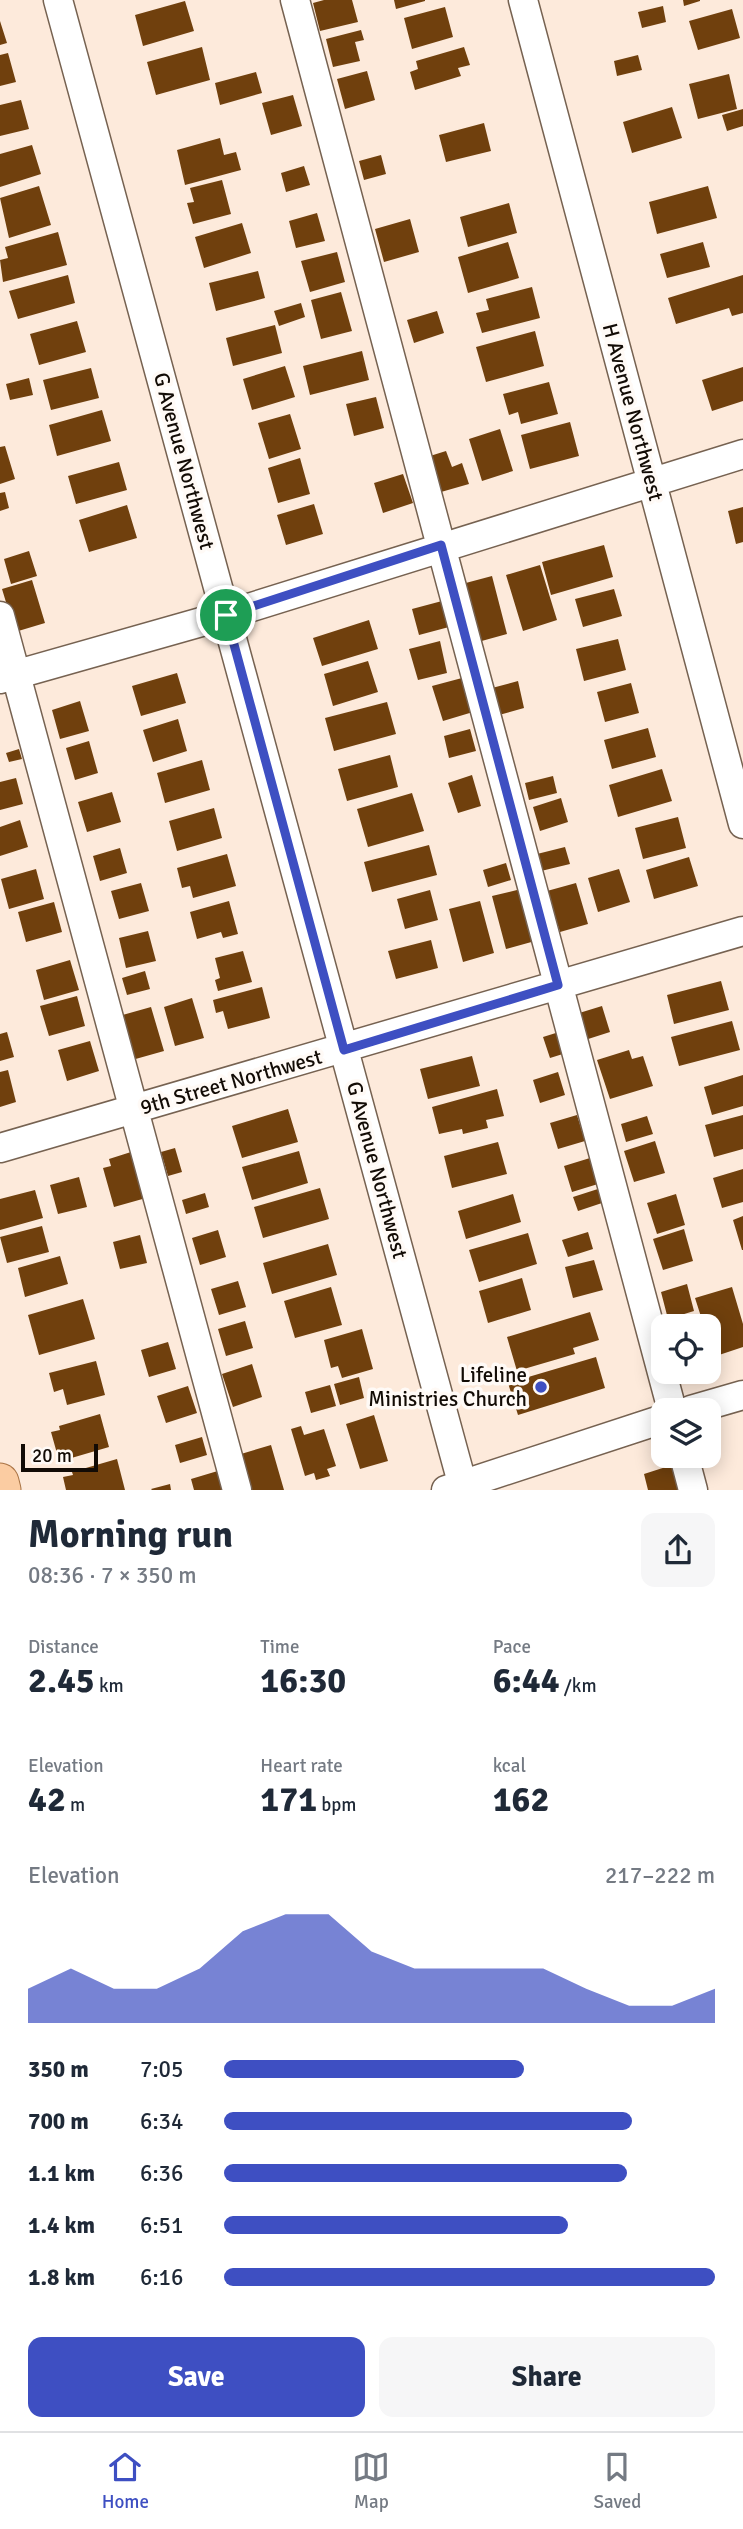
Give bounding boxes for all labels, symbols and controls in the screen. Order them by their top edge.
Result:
street label: H Avenue Northwest [597,320,669,504]
street label: G Avenue Northwest [148,370,220,552]
pin [196,585,256,645]
icon: arrive [207,596,245,634]
street label: 9th Street Northwest [137,1044,325,1120]
street label: G Avenue Northwest [341,1079,413,1261]
map controls [651,1314,721,1468]
button: locate [651,1314,721,1384]
place label: Lifeline Ministries Church [368,1362,527,1412]
marker: Lifeline Ministries Church [533,1379,549,1395]
button: layers [651,1398,721,1468]
scale bar [21,1440,98,1472]
text: 20 m [32,1444,72,1468]
text: Morning run [28,1511,233,1558]
button: share [641,1513,715,1587]
text: 08:36 · 7 × 350 m [28,1561,197,1590]
text: Distance [28,1635,99,1659]
text: Time [260,1635,299,1659]
text: Pace [493,1635,531,1659]
text: 2.45 [28,1659,95,1702]
text: 16:30 [260,1659,346,1702]
text: 6:44 [493,1659,560,1702]
text: km [95,1674,124,1698]
text: /km [560,1674,597,1698]
text: Elevation [28,1754,104,1778]
text: Heart rate [260,1754,343,1778]
text: kcal [493,1754,526,1778]
text: 42 [28,1778,66,1821]
text: 171 [260,1778,317,1821]
text: 162 [493,1778,549,1821]
text: m [66,1793,85,1817]
text: bpm [317,1793,356,1817]
text: Elevation [28,1861,120,1890]
text: 217–222 m [605,1861,715,1890]
text: 350 m [28,2055,89,2084]
text: 7:05 [140,2055,183,2084]
text: 700 m [28,2107,89,2136]
text: 6:34 [140,2107,183,2136]
text: 1.1 km [28,2159,95,2188]
text: 6:36 [140,2159,183,2188]
text: 1.4 km [28,2211,95,2240]
text: 6:51 [140,2211,183,2240]
text: 1.8 km [28,2263,95,2292]
text: 6:16 [140,2263,183,2292]
button: Save [28,2337,365,2417]
button: Share [379,2337,715,2417]
tab: Home [102,2448,149,2514]
tab: Map [352,2448,390,2514]
tab: Saved [593,2448,641,2514]

